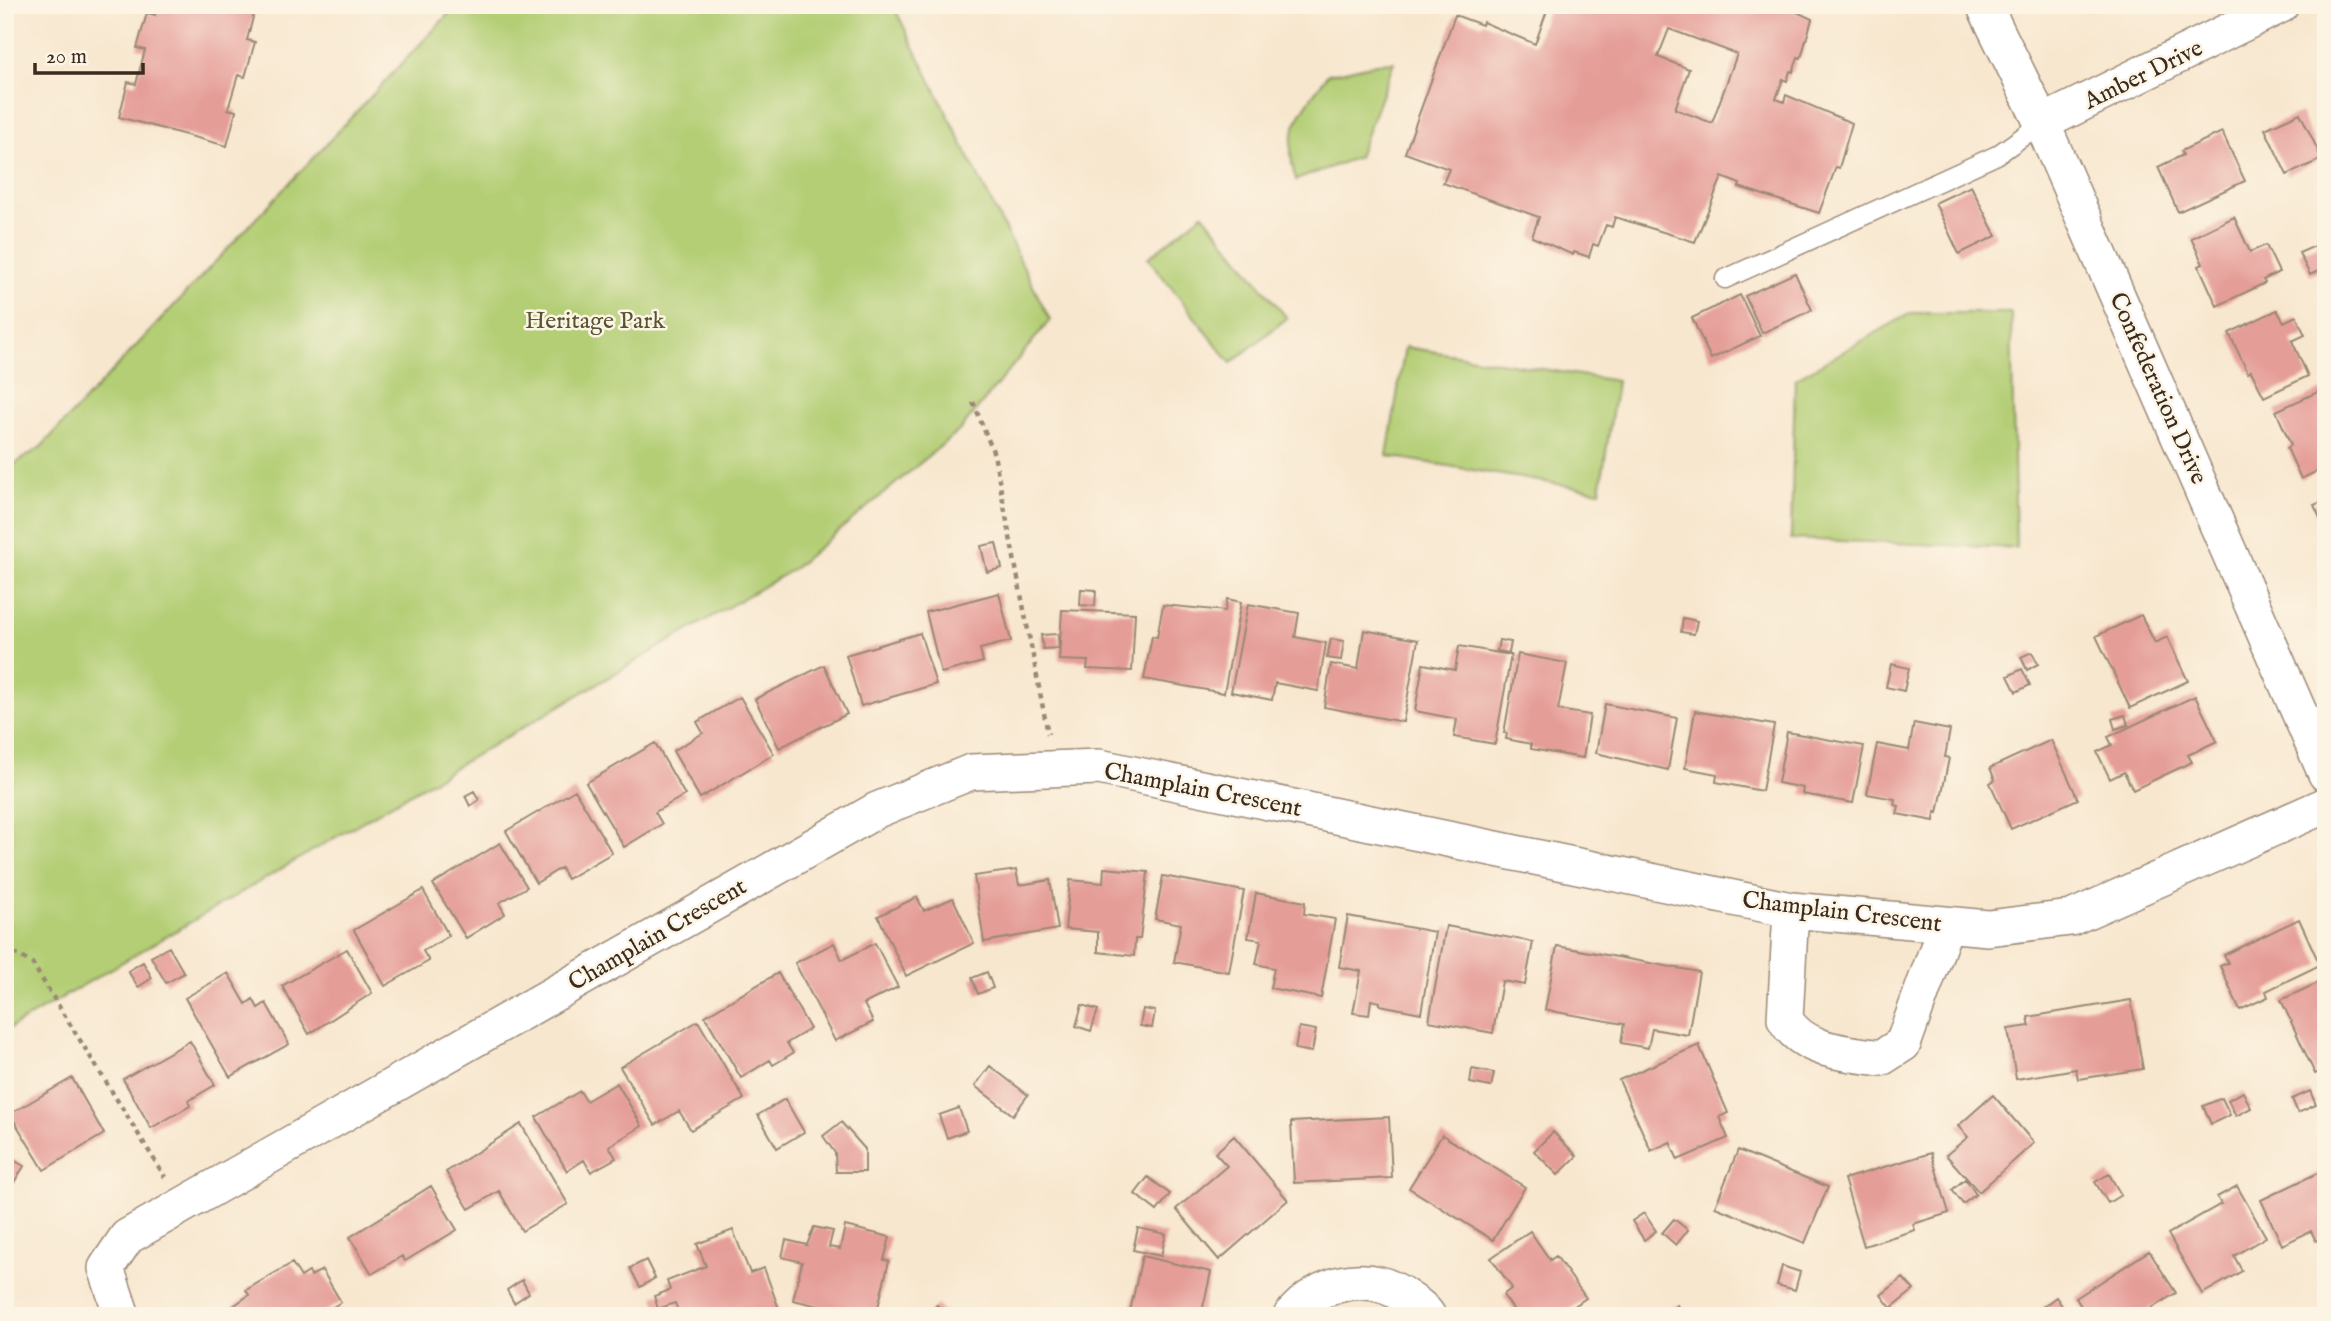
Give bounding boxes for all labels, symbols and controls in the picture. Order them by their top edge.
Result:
scale bar [35,32,144,76]
street label: Amber Drive [2078,33,2208,118]
text: 20 m [46,44,87,71]
street label: Confederation Drive [2101,288,2214,489]
park label: Heritage Park [525,306,665,337]
street label: Champlain Crescent [1101,756,1304,825]
street label: Champlain Crescent [563,872,752,999]
street label: Champlain Crescent [1740,885,1943,940]

